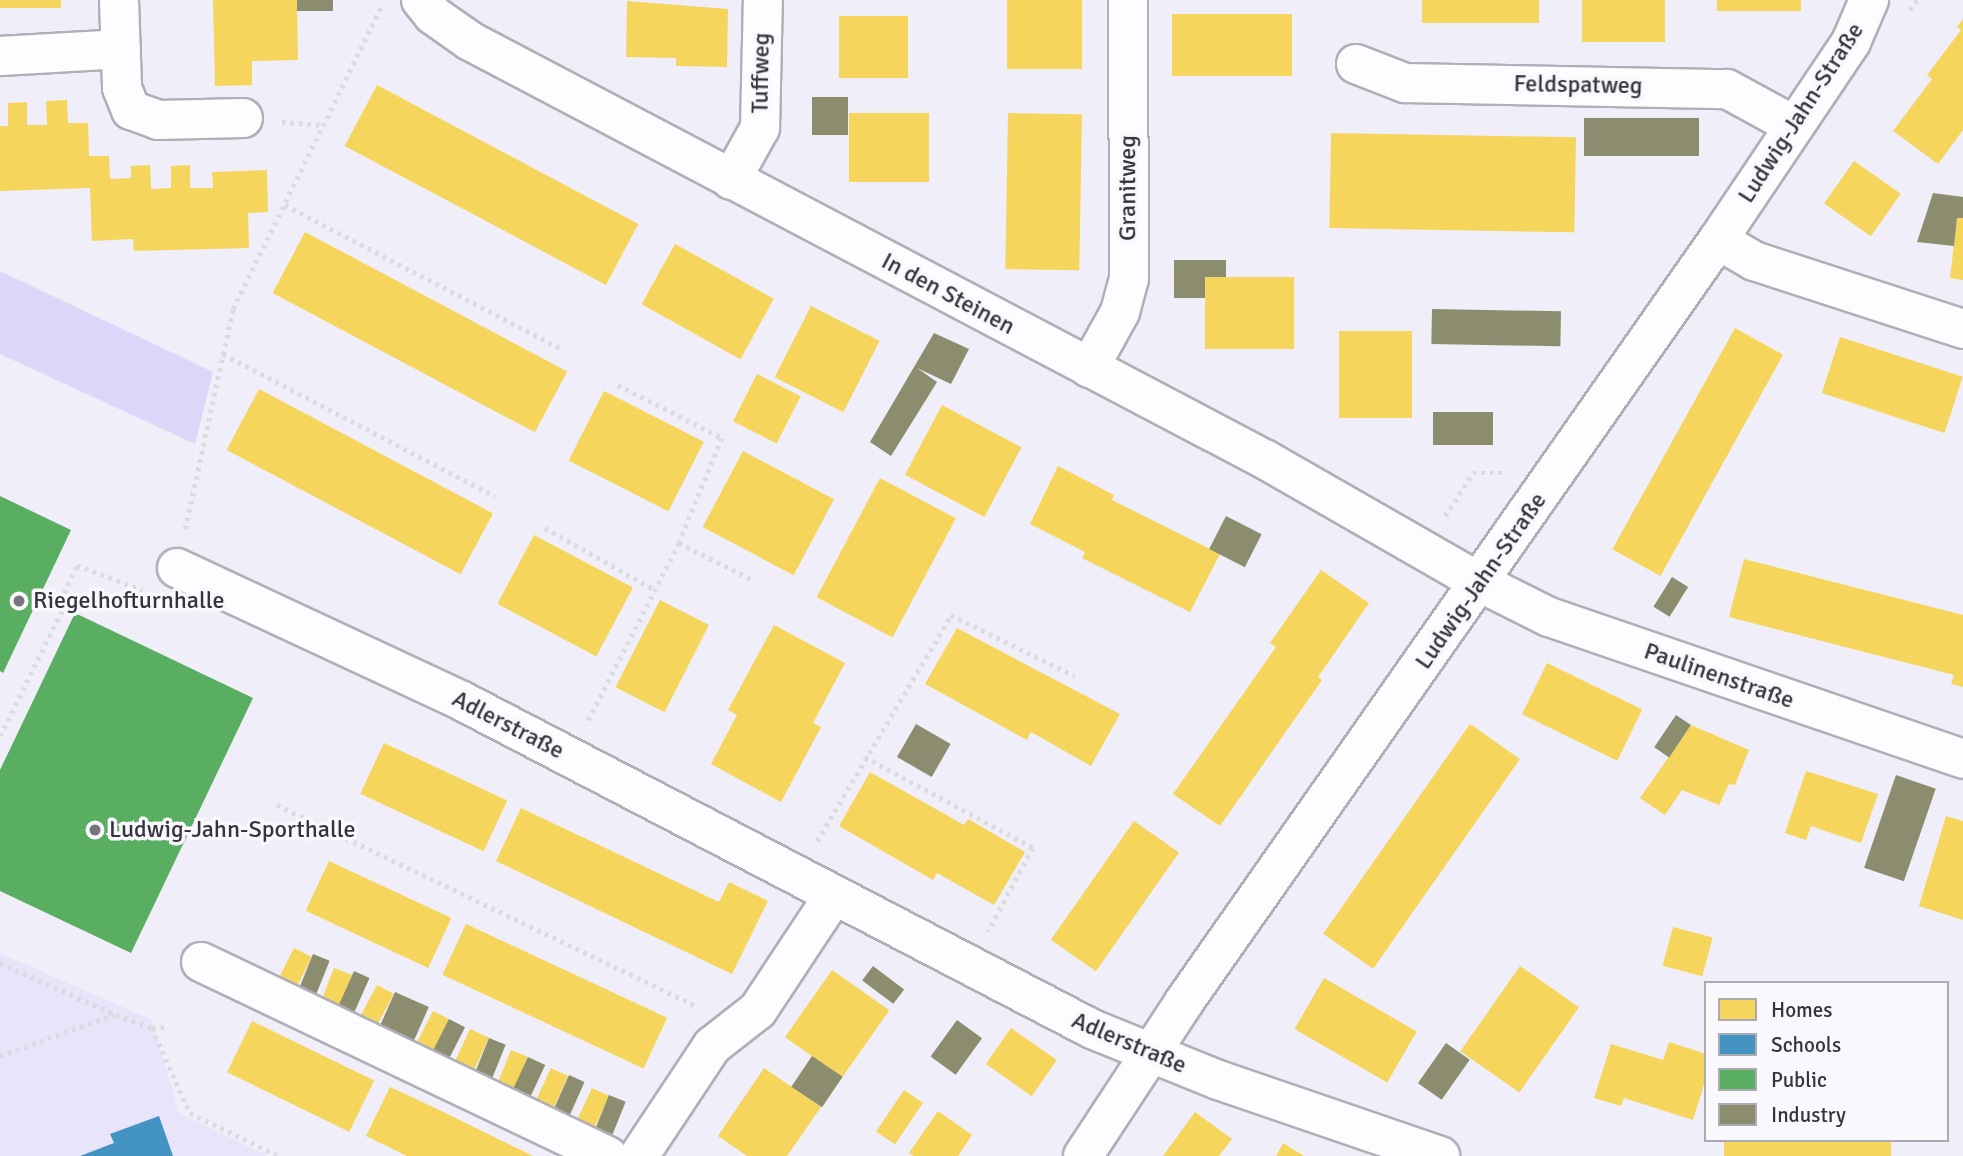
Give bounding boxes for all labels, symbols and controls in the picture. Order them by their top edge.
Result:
street label: Ludwig-Jahn-Straße [1732,18,1870,208]
street label: Tuffweg [746,32,776,114]
street label: Feldspatweg [1513,69,1643,101]
street label: Granitweg [1114,135,1142,241]
street label: In den Steinen [876,247,1020,341]
street label: Ludwig-Jahn-Straße [1409,487,1553,675]
place label: Riegelhofturnhalle [33,587,225,615]
marker: Riegelhofturnhalle [11,593,27,609]
street label: Paulinenstraße [1640,637,1798,715]
street label: Adlerstraße [447,685,569,765]
place label: Ludwig-Jahn-Sporthalle [109,816,355,844]
marker: Ludwig-Jahn-Sporthalle [87,822,103,838]
legend [1704,981,1949,1142]
text: Homes [1771,997,1833,1023]
street label: Adlerstraße [1067,1006,1191,1080]
text: Schools [1771,1032,1841,1058]
text: Public [1771,1067,1827,1093]
text: Industry [1771,1102,1846,1128]

